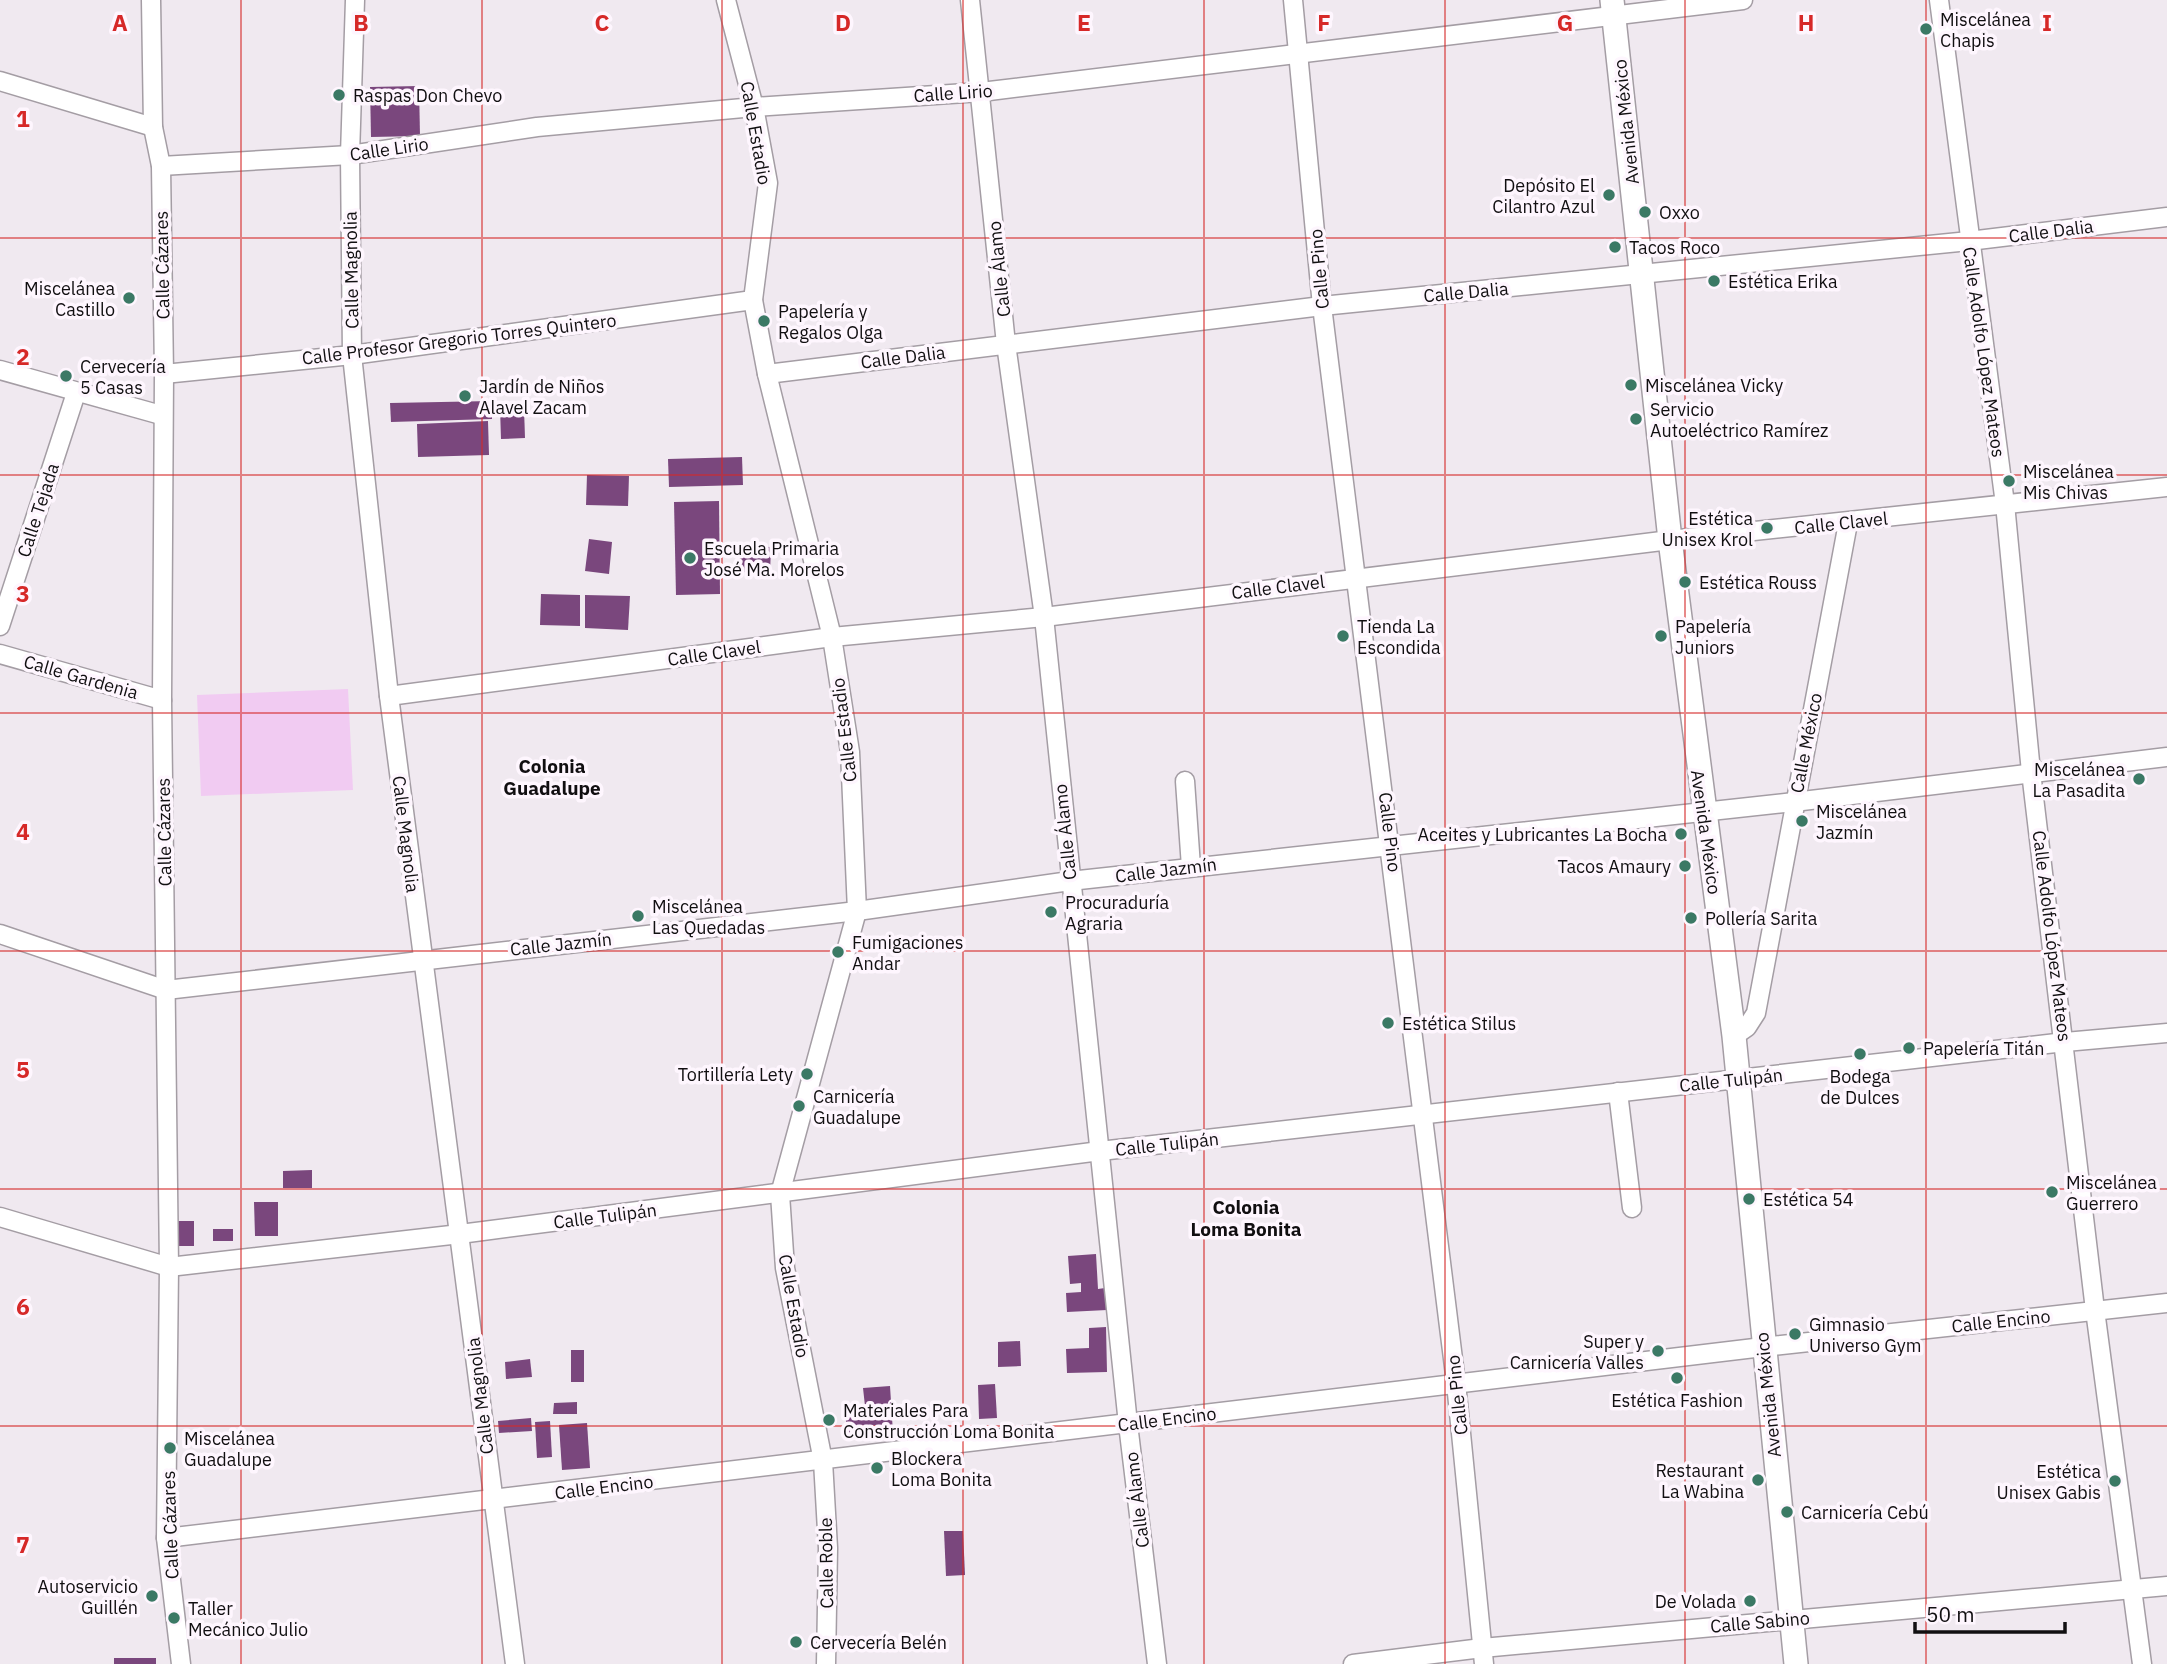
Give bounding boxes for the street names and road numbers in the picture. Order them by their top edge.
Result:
street label: Avenida México [1608,58,1644,186]
street label: Calle Estadio [736,79,776,187]
street label: Calle Lirio [913,79,993,107]
street label: Calle Lirio [348,132,430,166]
street label: Calle Cázares [150,211,174,319]
street label: Calle Magnolia [338,211,364,329]
street label: Calle Dalia [2007,214,2095,248]
street label: Calle Álamo [983,220,1015,318]
street label: Calle Pino [1304,228,1334,310]
street label: Calle Adolfo López Mateos [1958,245,2010,459]
street label: Calle Dalia [1422,277,1510,307]
street label: Calle Profesor Gregorio Torres Quintero [300,308,618,370]
street label: Calle Dalia [859,340,947,374]
street label: Calle Tejada [12,460,64,560]
street label: Calle Clavel [1793,507,1889,539]
street label: Calle Clavel [1230,570,1326,604]
street label: Calle Clavel [666,635,762,671]
street label: Calle Gardenia [21,650,141,704]
street label: Calle Estadio [826,677,862,783]
street label: Calle México [1785,691,1827,795]
street label: Avenida México [1686,768,1726,896]
street label: Calle Magnolia [387,774,425,894]
street label: Calle Cázares [152,778,176,886]
street label: Calle Álamo [1049,783,1081,881]
street label: Calle Pino [1374,791,1406,873]
street label: Calle Adolfo López Mateos [2028,829,2076,1043]
street label: Calle Jazmín [1114,852,1218,888]
street label: Calle Jazmín [509,927,613,961]
street label: Calle Tulipán [1678,1063,1784,1097]
street label: Calle Tulipán [1114,1127,1220,1161]
street label: Calle Tulipán [552,1198,658,1234]
street label: Calle Estadio [774,1252,814,1360]
street label: Calle Encino [1950,1304,2052,1338]
street label: Avenida México [1750,1331,1786,1459]
street label: Calle Magnolia [461,1336,499,1456]
street label: Calle Pino [1441,1354,1473,1436]
street label: Calle Encino [1116,1402,1218,1436]
street label: Calle Álamo [1120,1451,1154,1549]
street label: Calle Cázares [157,1470,183,1580]
street label: Calle Encino [553,1470,655,1504]
street label: Calle Roble [814,1517,838,1609]
street label: Calle Sabino [1709,1606,1811,1638]

